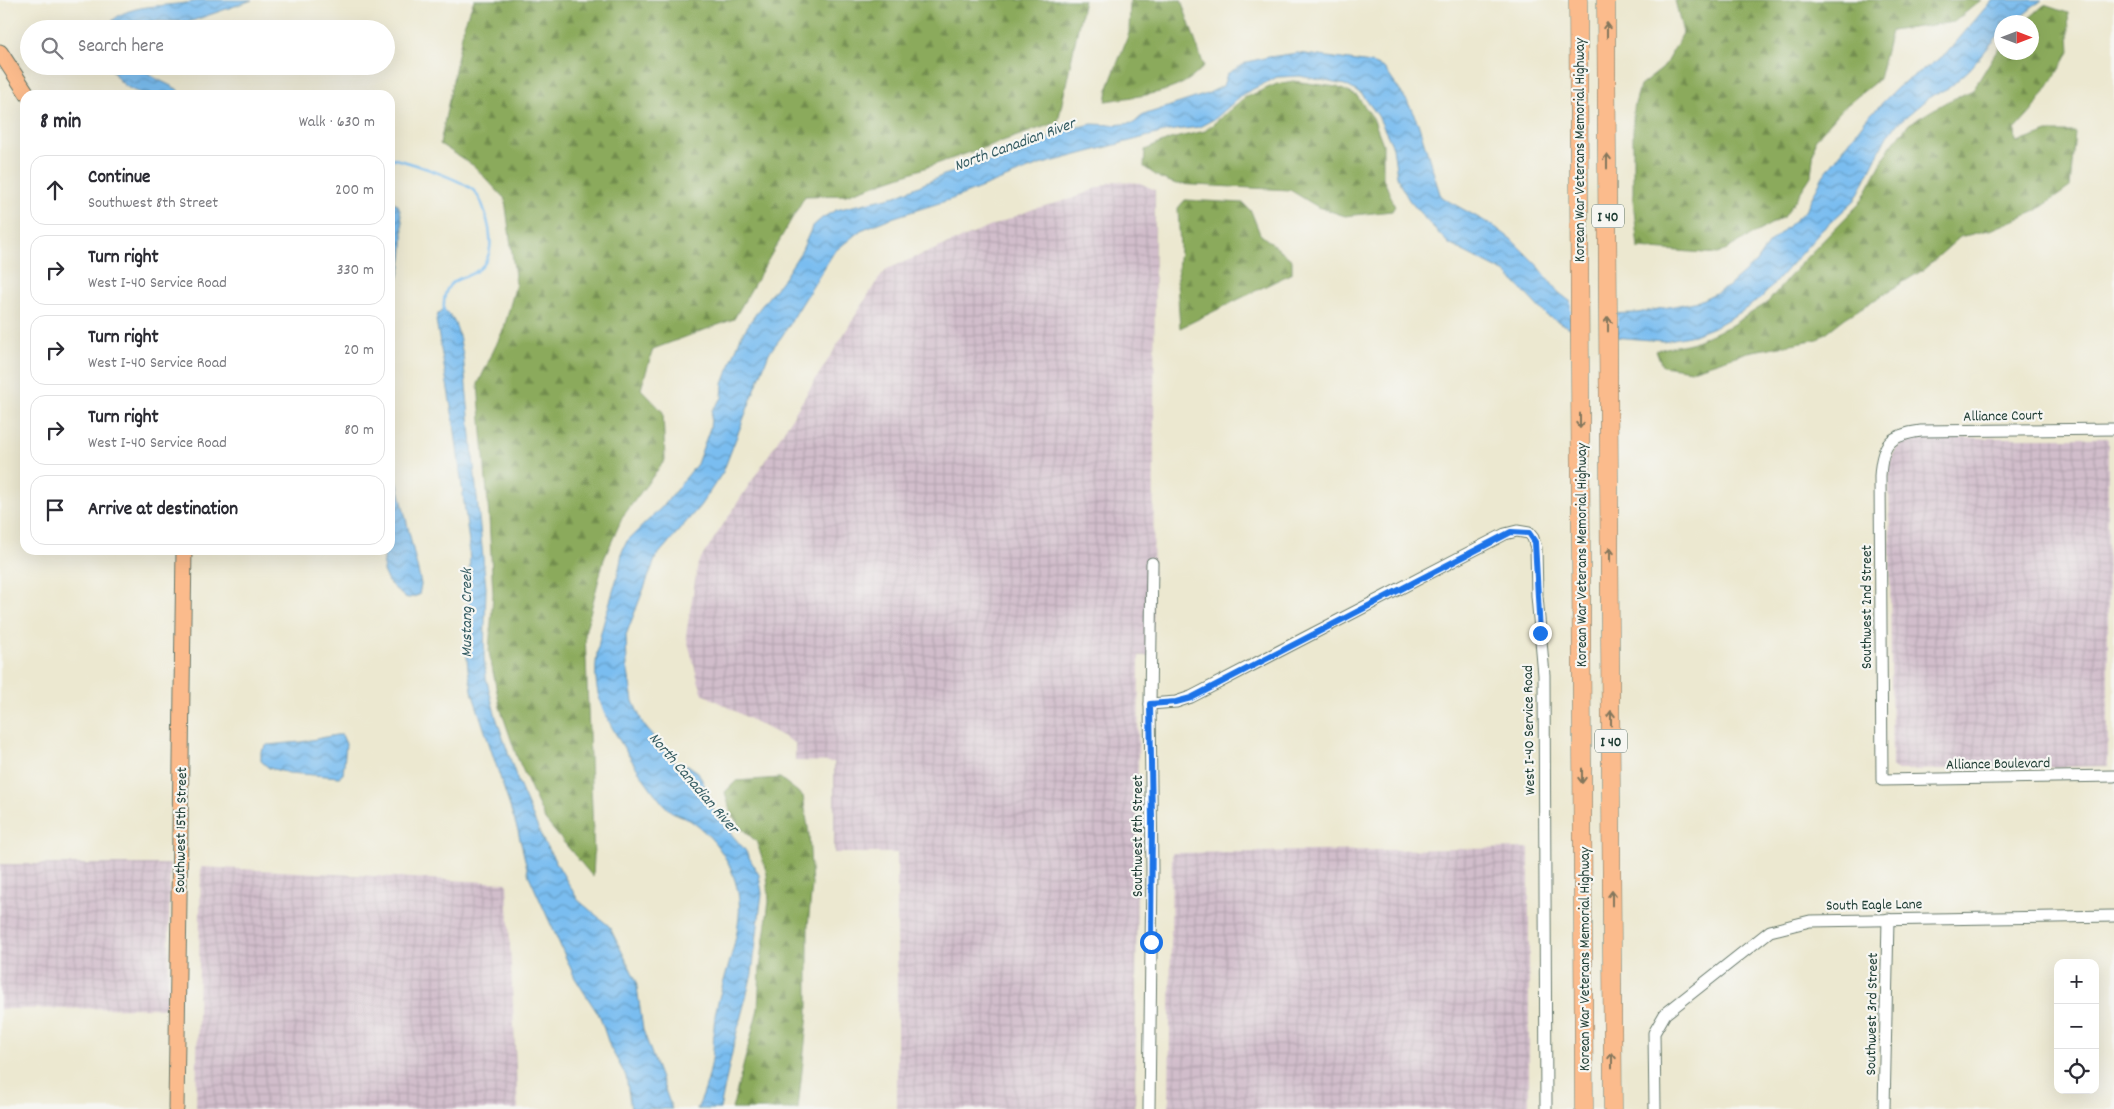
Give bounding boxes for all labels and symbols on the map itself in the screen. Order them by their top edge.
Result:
north arrow [1994,15,2039,60]
one-way arrow [1602,22,1612,38]
street label: Korean War Veterans Memorial Highway [1570,37,1592,262]
water label: North Canadian River [951,112,1081,178]
one-way arrow [1602,153,1612,170]
road number: I 40 [1592,205,1624,228]
one-way arrow [1603,316,1613,332]
street label: Alliance Court [1963,405,2044,429]
one-way arrow [1575,413,1585,429]
street label: Korean War Veterans Memorial Highway [1572,442,1594,667]
street label: Southwest 2nd Street [1857,544,1879,669]
one-way arrow [1605,548,1615,564]
water label: Mustang Creek [456,567,479,657]
route end [1529,622,1552,645]
street label: West I-40 Service Road [1518,665,1542,795]
one-way arrow [1606,710,1616,726]
water label: North Canadian River [643,728,745,841]
road number: I 40 [1595,729,1627,752]
street label: Alliance Boulevard [1946,753,2050,777]
street label: Southwest 15th Street [170,766,194,893]
one-way arrow [1578,768,1587,784]
street label: Southwest 8th Street [1128,775,1150,897]
street label: Korean War Veterans Memorial Highway [1575,846,1597,1071]
one-way arrow [1607,890,1616,906]
street label: South Eagle Lane [1826,894,1923,918]
route start [1140,931,1163,954]
street label: Southwest 3rd Street [1861,952,1885,1076]
one-way arrow [1607,1053,1617,1069]

